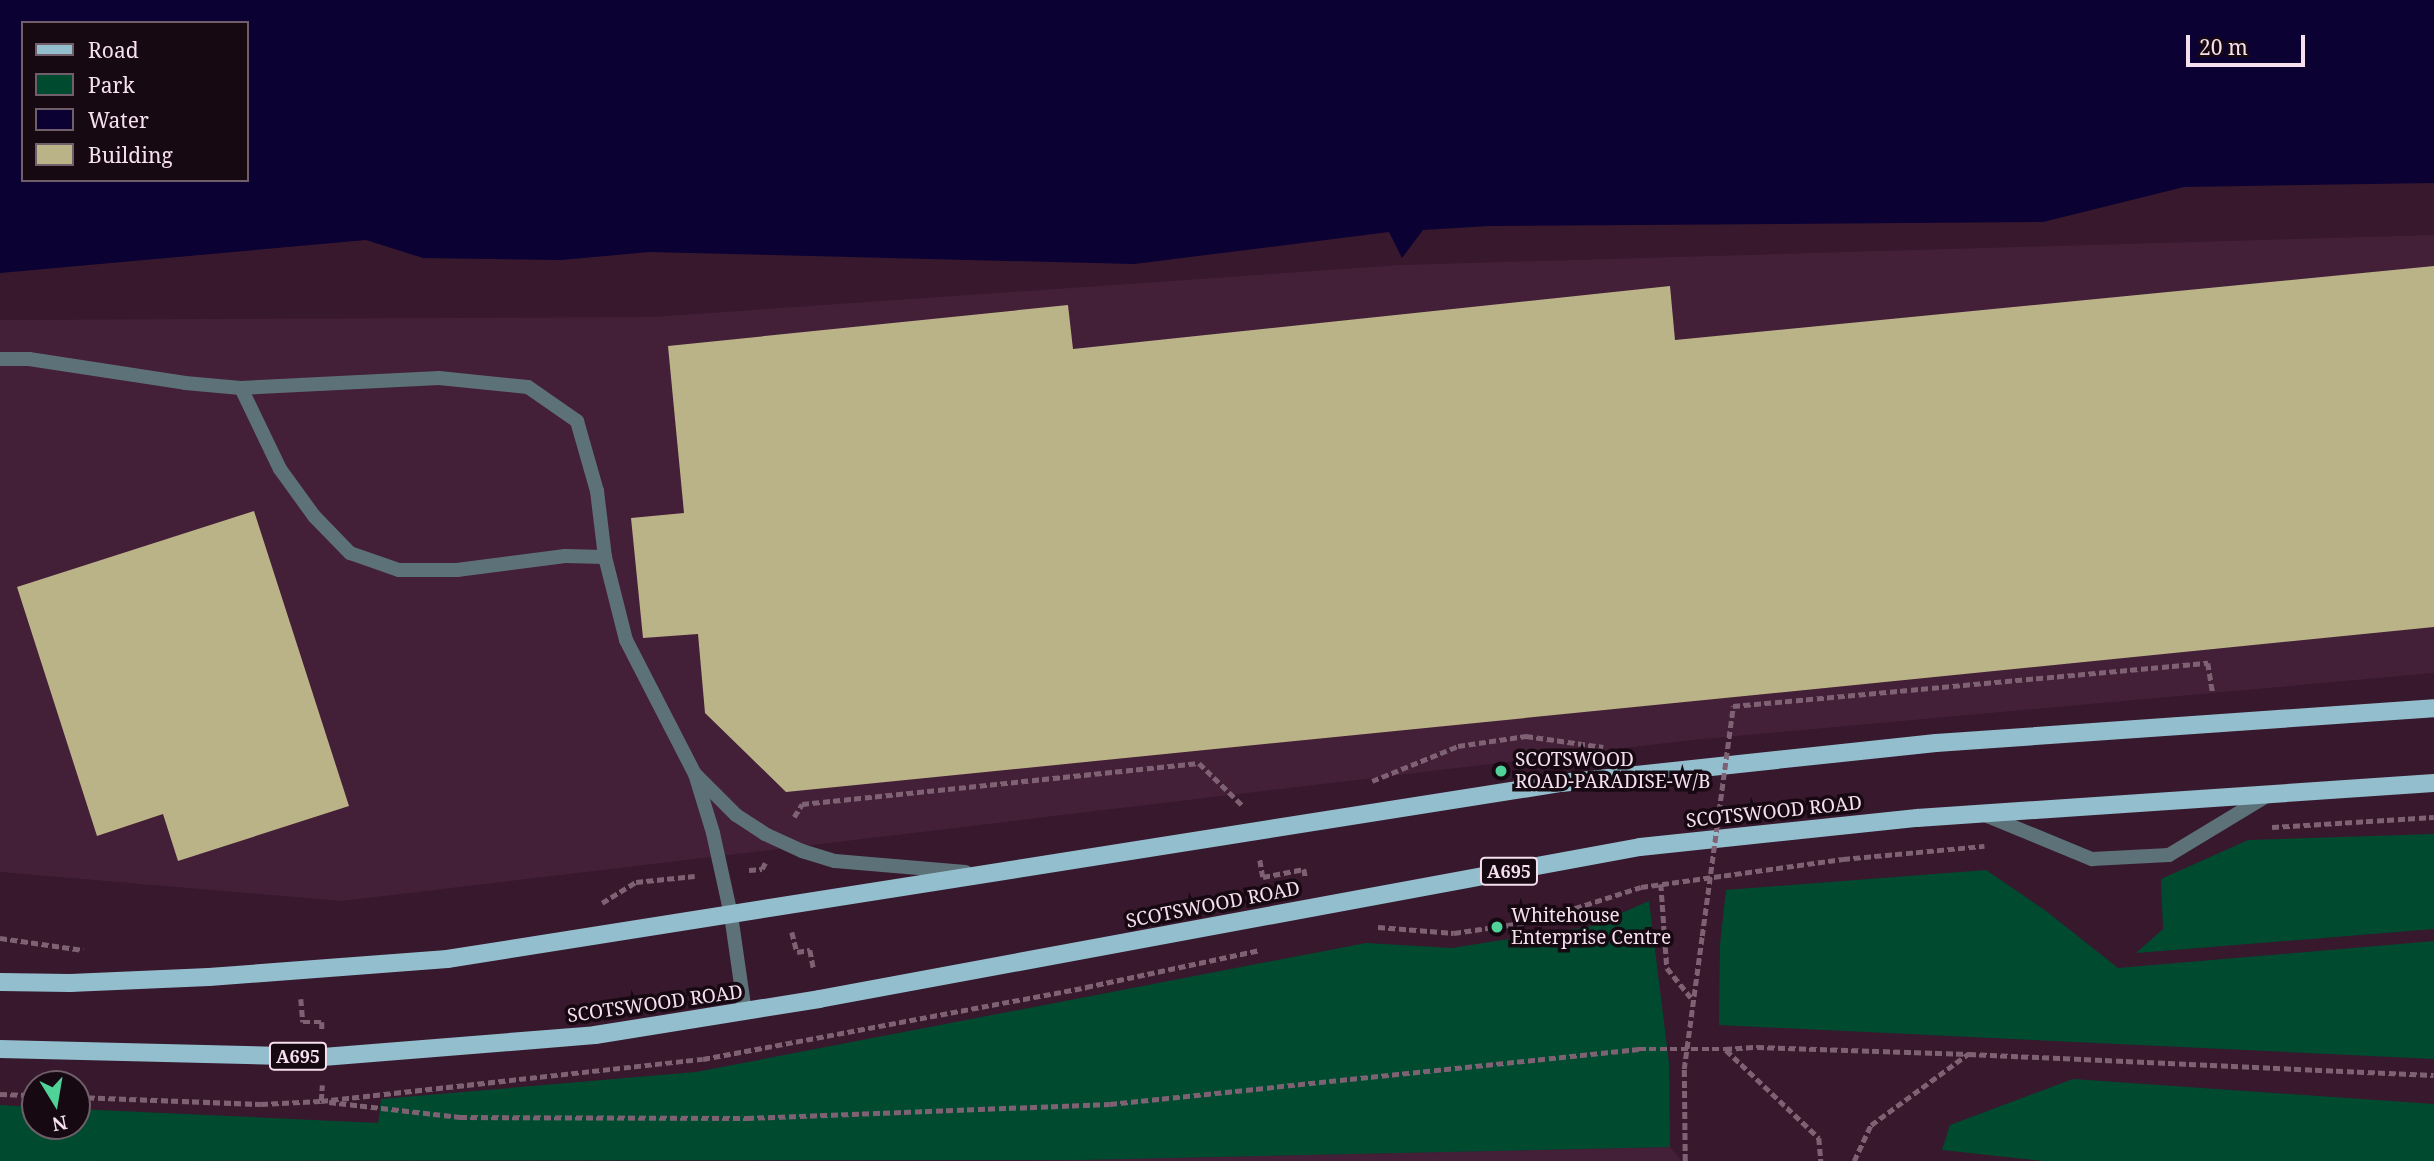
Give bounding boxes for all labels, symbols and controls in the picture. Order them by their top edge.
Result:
legend [21,21,248,182]
scale bar [2189,21,2308,65]
text: 20 m [2199,33,2248,61]
text: Road [88,36,139,64]
text: Park [88,71,135,99]
text: Water [88,106,149,134]
text: Building [88,141,173,169]
place label: SCOTSWOOD ROAD-PARADISE-W/B [1515,749,1710,793]
marker: SCOTSWOOD ROAD-PARADISE-W/B [1493,763,1509,779]
street label: SCOTSWOOD ROAD [1685,791,1863,833]
road number: A695 [1479,856,1539,886]
street label: SCOTSWOOD ROAD [1124,877,1302,933]
place label: Whitehouse Enterprise Centre [1511,905,1671,949]
marker: Whitehouse Enterprise Centre [1489,919,1505,935]
street label: SCOTSWOOD ROAD [566,980,744,1028]
road number: A695 [268,1042,328,1070]
north arrow [21,1070,91,1140]
text: N [50,1109,69,1138]

